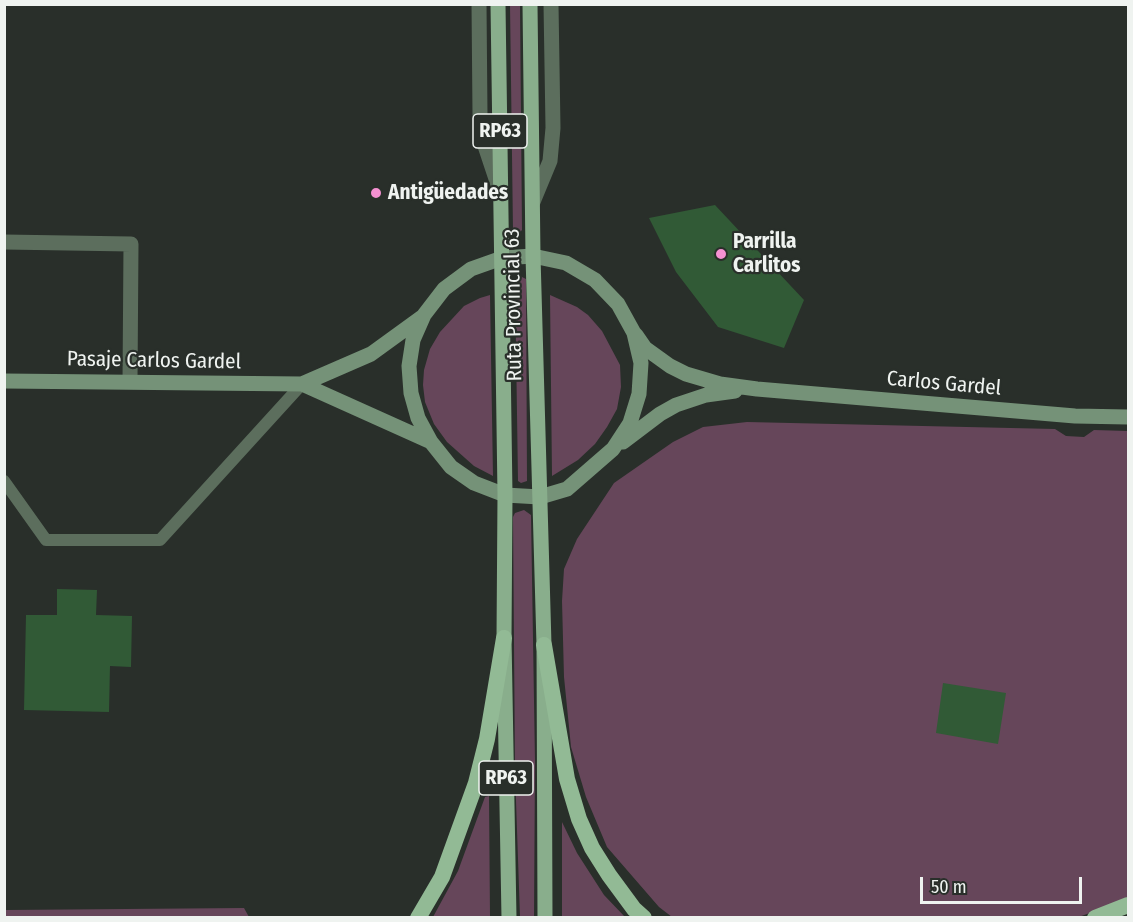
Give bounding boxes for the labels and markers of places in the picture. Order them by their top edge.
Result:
place label: Antigüedades [388,180,508,206]
marker: Antigüedades [369,186,383,200]
place label: Parrilla Carlitos [733,229,801,279]
marker: Parrilla Carlitos [714,247,728,261]

